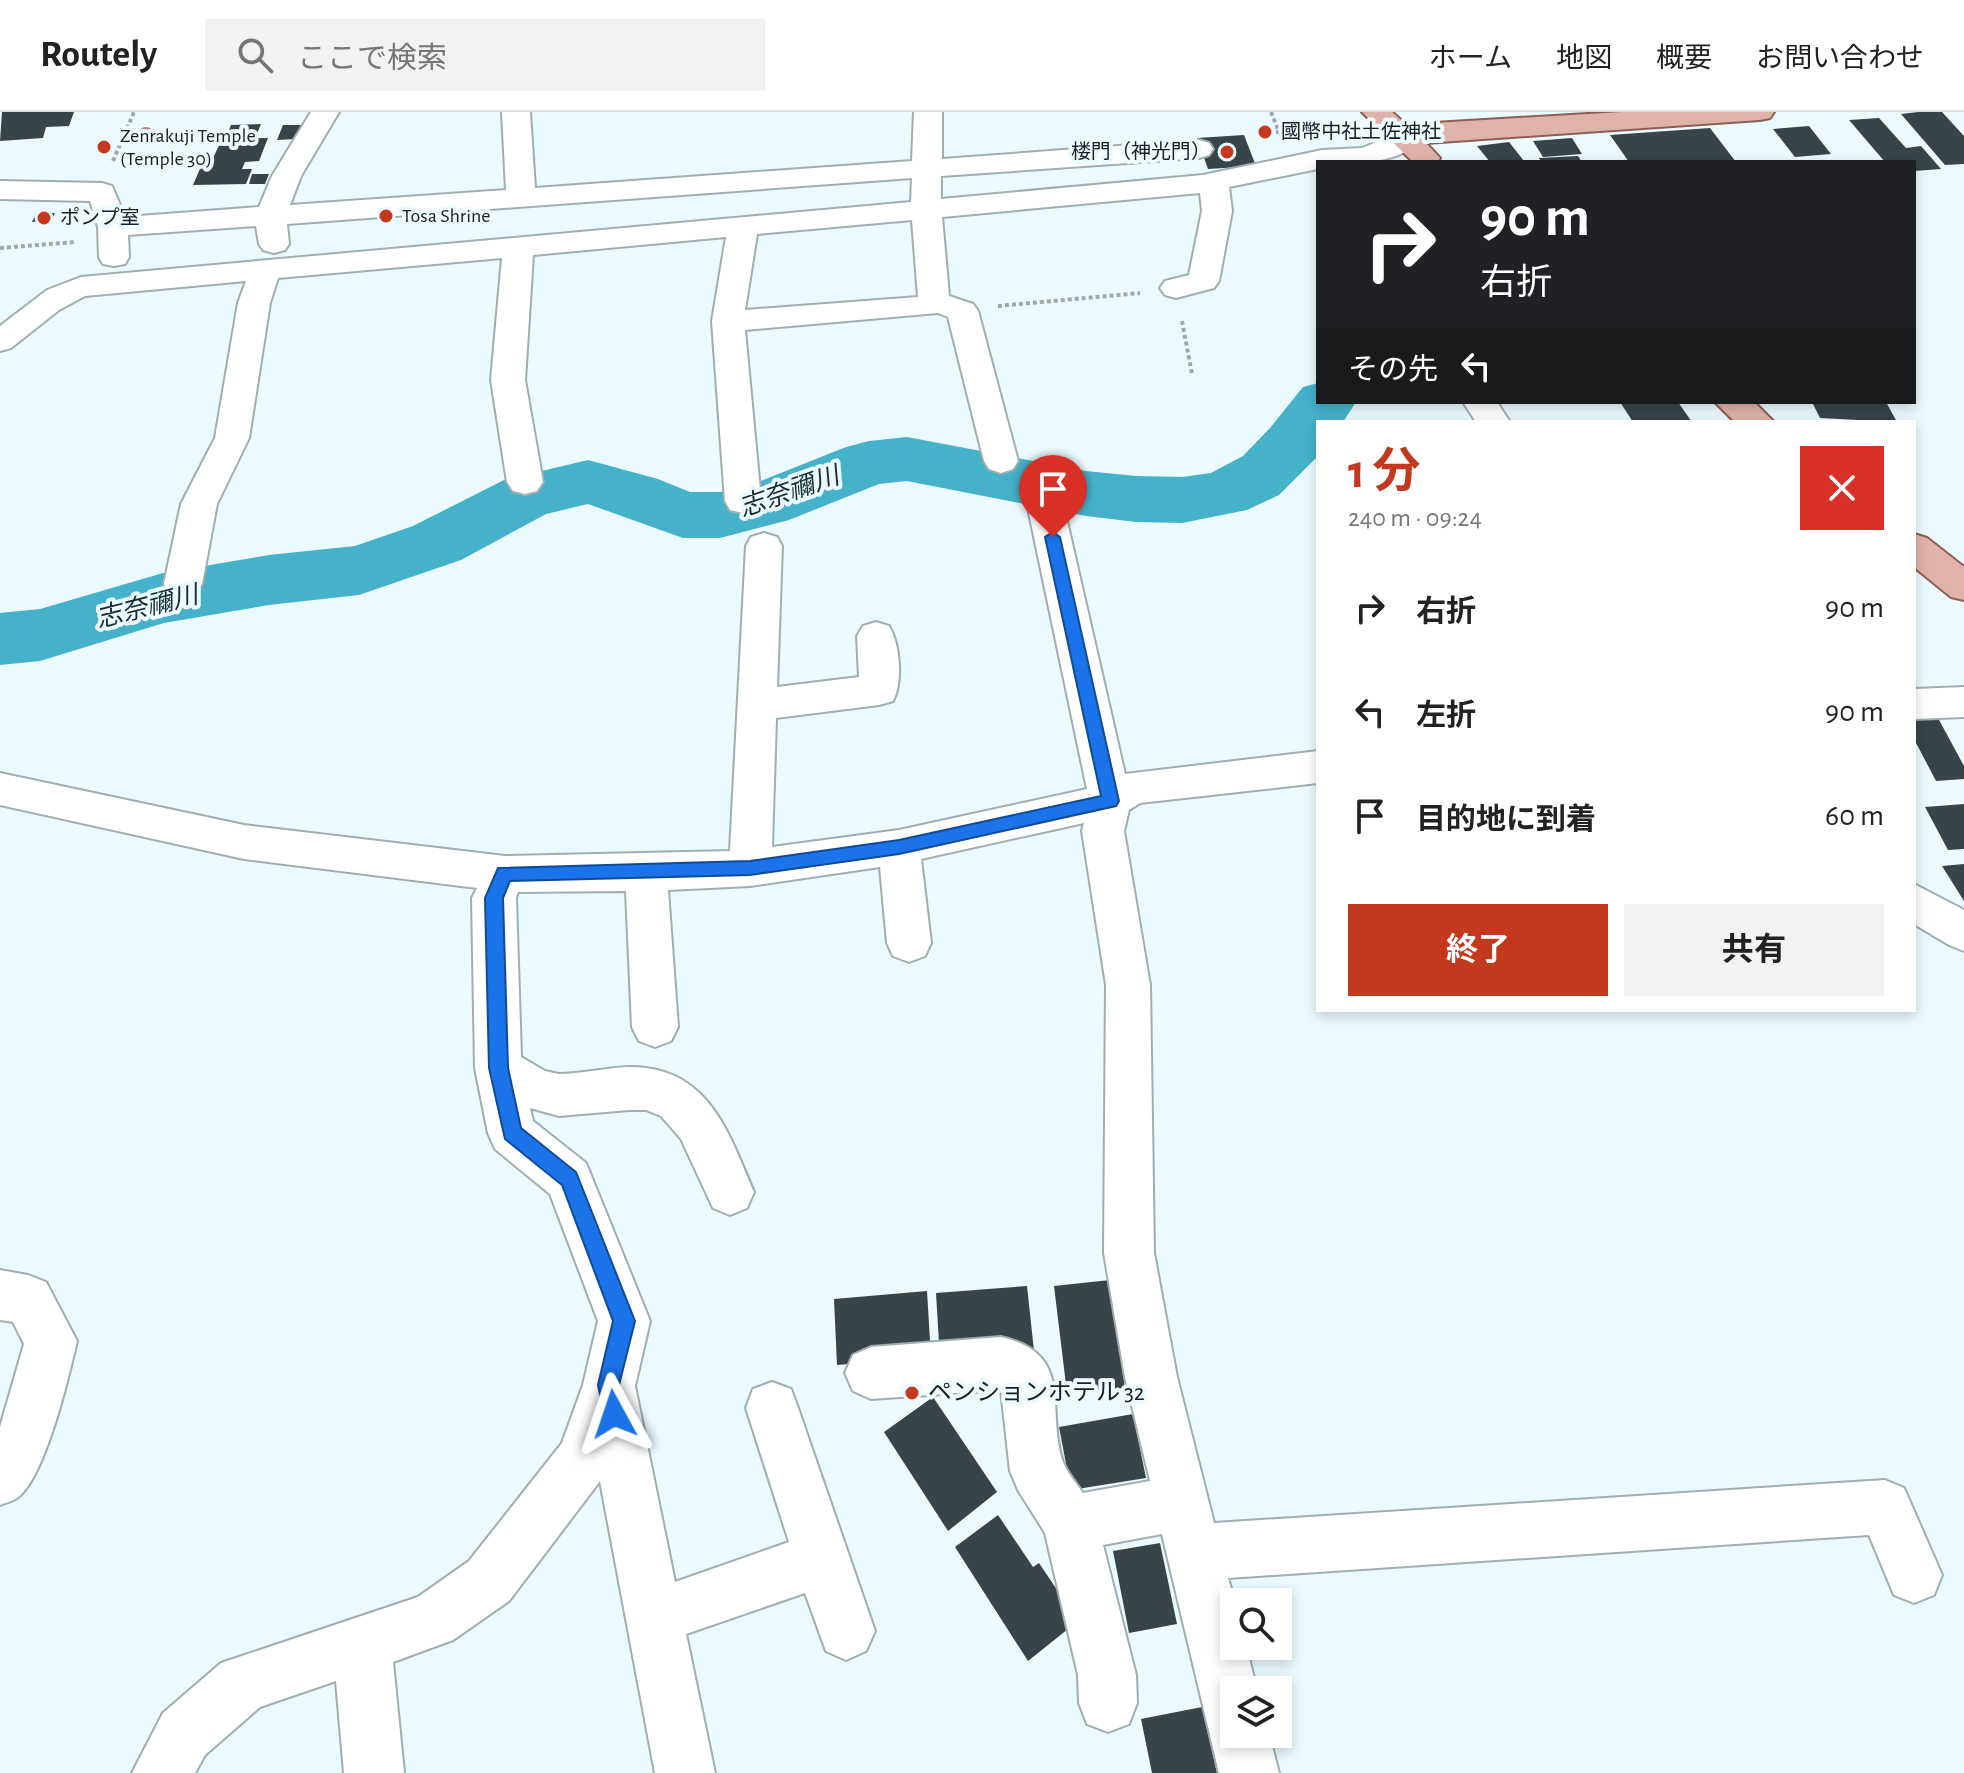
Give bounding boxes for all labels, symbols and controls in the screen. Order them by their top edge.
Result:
search box [205,19,765,91]
icon: search [233,33,277,77]
text: Routely [40,36,157,74]
text: ここで検索 [297,44,447,74]
text: ホーム [1429,45,1512,73]
text: 地図 [1556,45,1612,73]
text: 概要 [1656,45,1712,73]
text: お問い合わせ [1756,45,1924,73]
place label: 國幣中社土佐神社 [1281,121,1441,142]
marker: 國幣中社土佐神社 [1256,123,1274,141]
place label: Zenrakuji Temple (Temple 30) [120,126,256,169]
marker: Zenrakuji Temple (Temple 30) [95,138,113,156]
place label: 楼門（神光門） [1071,140,1211,162]
marker: 楼門（神光門） [1218,143,1236,161]
text: 90 m [1480,190,1590,246]
icon: right [1348,192,1452,296]
place label: Tosa Shrine [402,206,491,226]
place label: ポンプ室 [60,207,139,228]
marker: Tosa Shrine [377,207,395,225]
marker: ポンプ室 [35,209,53,227]
text: 右折 [1480,265,1552,301]
icon: left [1454,344,1498,388]
text: その先 [1348,355,1438,385]
button: close [1800,446,1884,530]
text: 1 分 [1348,449,1421,497]
pin [1019,455,1087,537]
water label: 志奈禰川 [735,461,845,521]
icon: arrive [1031,467,1075,511]
text: 240 m · 09:24 [1348,505,1482,531]
water label: 志奈禰川 [93,580,204,632]
icon: right [1348,586,1392,630]
text: 90 m [1825,593,1884,623]
text: 右折 [1416,597,1476,627]
icon: left [1348,690,1392,734]
text: 90 m [1825,697,1884,727]
text: 左折 [1416,701,1476,731]
icon: arrive [1348,794,1392,838]
text: 60 m [1825,801,1884,831]
text: 目的地に到着 [1416,805,1596,835]
button: 終了 [1348,904,1608,996]
button: 共有 [1624,904,1884,996]
position arrow [572,1372,656,1456]
place label: ペンションホテル 32 [928,1381,1145,1405]
marker: ペンションホテル 32 [903,1384,921,1402]
map controls [1220,1588,1292,1748]
button: search [1220,1588,1292,1660]
button: layers [1220,1676,1292,1748]

